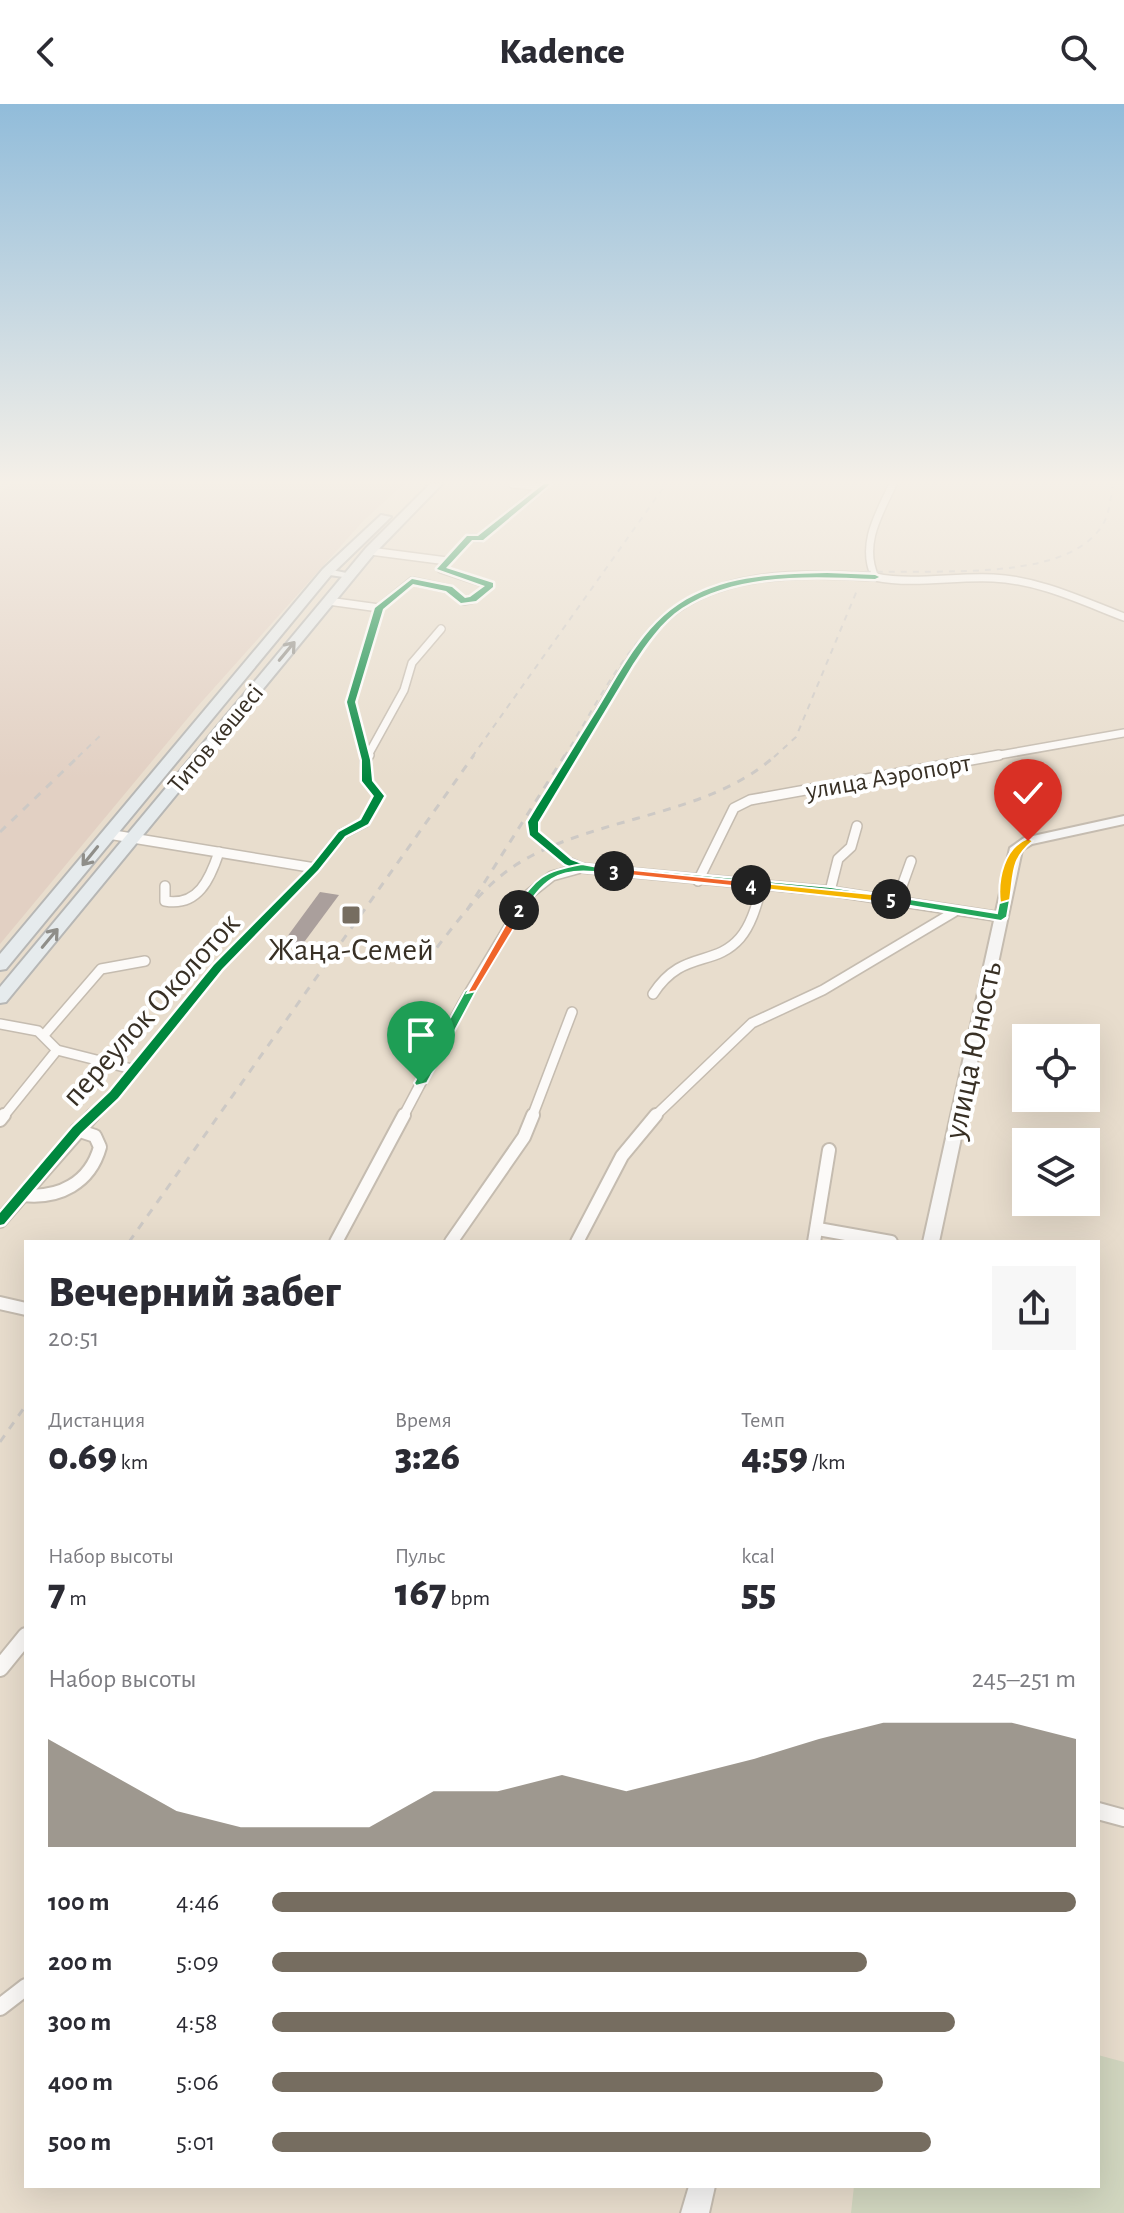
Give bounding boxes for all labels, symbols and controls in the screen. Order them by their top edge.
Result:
icon: back [24,30,68,74]
icon: search [1056,30,1100,74]
text: Kadence [499,34,625,70]
one-way arrow [278,641,296,662]
street label: Титов көшесі [163,679,268,798]
street label: улица Аэропорт [803,750,973,804]
pin [994,759,1062,841]
icon: check [1006,771,1050,815]
one-way arrow [81,845,98,866]
pin: 3 [594,851,634,891]
text: 3 [609,860,619,882]
pin: 4 [731,865,771,905]
text: 4 [745,874,757,896]
pin: 5 [871,879,911,919]
text: 5 [886,888,896,910]
pin: 2 [499,890,539,930]
text: 2 [514,899,524,921]
marker: Жаңа-Семей [340,904,362,926]
street label: переулок Околоток [56,907,246,1112]
one-way arrow [41,928,59,948]
place label: Жаңа-Семей [268,934,434,966]
street label: улица Юность [938,958,1007,1143]
pin [387,1001,455,1083]
icon: arrive [399,1013,443,1057]
map controls [1012,1024,1100,1216]
button: locate [1012,1024,1100,1112]
button: layers [1012,1128,1100,1216]
button: share [992,1266,1076,1350]
text: Вечерний забег [48,1271,341,1315]
text: 20:51 [48,1325,99,1351]
text: Дистанция [48,1409,145,1431]
text: Время [395,1409,452,1431]
text: Темп [741,1409,785,1431]
text: 0.69 [48,1437,117,1477]
text: 3:26 [395,1437,460,1477]
text: 4:59 [741,1437,808,1477]
text: km [117,1451,148,1473]
text: /km [808,1451,846,1473]
text: Набор высоты [48,1545,174,1567]
text: Пульс [395,1545,446,1567]
text: kcal [741,1545,775,1567]
text: 7 [48,1573,66,1613]
text: 167 [395,1573,447,1613]
text: 55 [741,1573,776,1613]
text: m [66,1587,87,1609]
text: bpm [447,1587,490,1609]
text: Набор высоты [48,1666,197,1692]
text: 245–251 m [972,1666,1076,1692]
text: 100 m [48,1889,109,1915]
text: 4:46 [176,1889,219,1915]
text: 200 m [48,1949,112,1975]
text: 5:09 [176,1949,219,1975]
text: 300 m [48,2009,111,2035]
text: 4:58 [176,2009,218,2035]
text: 400 m [48,2069,113,2095]
text: 5:06 [176,2069,219,2095]
text: 500 m [48,2129,111,2155]
text: 5:01 [176,2129,216,2155]

